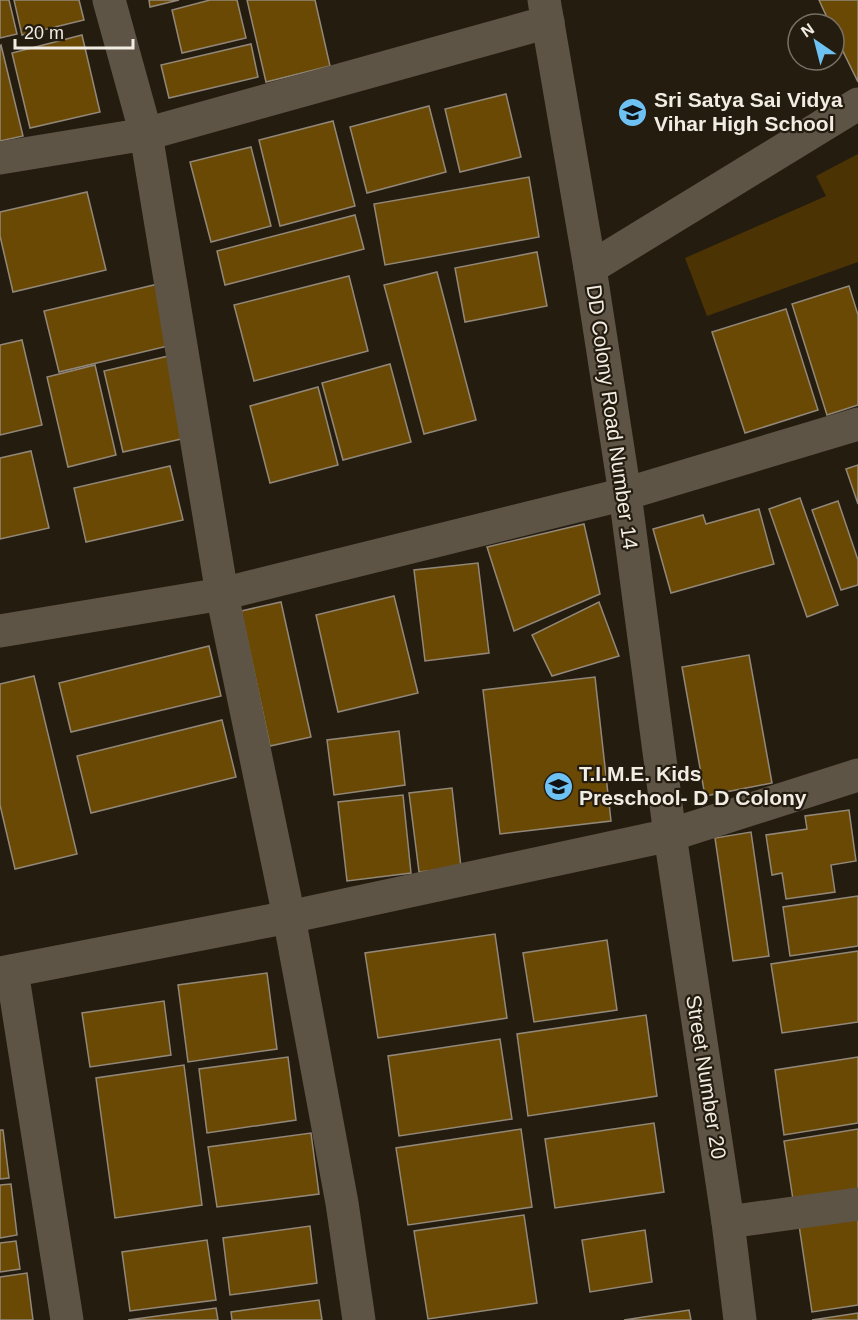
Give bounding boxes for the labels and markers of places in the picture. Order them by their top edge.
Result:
place label: Sri Satya Sai Vidya Vihar High School [654,88,843,135]
school or university icon: Sri Satya Sai Vidya Vihar High School [617,96,649,128]
place label: T.I.M.E. Kids Preschool- D D Colony [579,762,807,809]
school or university icon: T.I.M.E. Kids Preschool- D D Colony [542,770,574,802]

